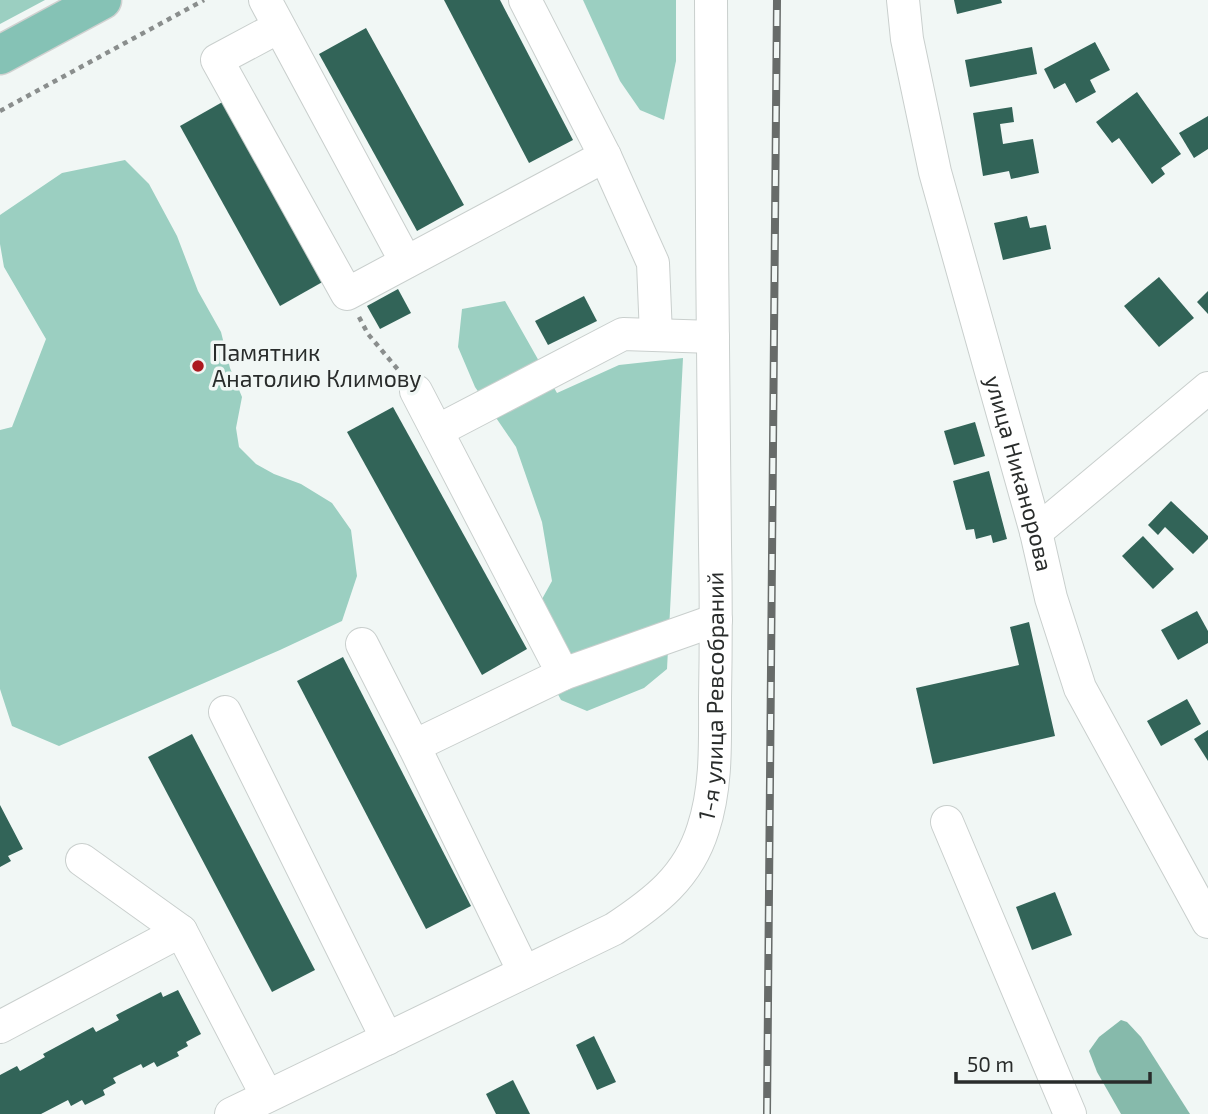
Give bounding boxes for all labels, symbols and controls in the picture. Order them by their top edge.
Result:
place label: Памятник Анатолию Климову [212,338,422,393]
marker: Памятник Анатолию Климову [190,358,206,374]
street label: улица Никанорова [979,372,1059,574]
street label: 1-я улица Ревсобраний [691,572,729,823]
scale bar [956,1040,1150,1084]
text: 50 m [967,1051,1014,1076]

